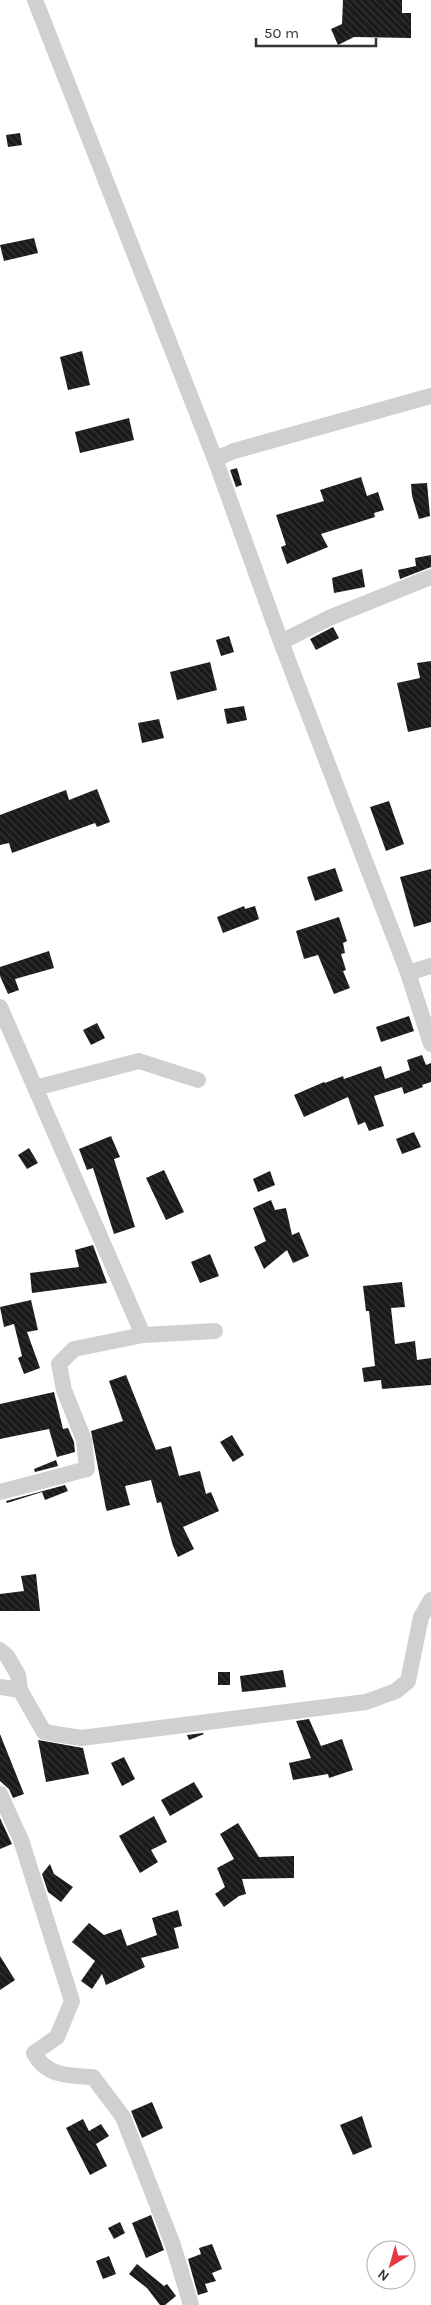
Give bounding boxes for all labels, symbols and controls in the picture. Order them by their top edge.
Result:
scale bar [256,15,376,47]
text: 50 m [264,24,299,42]
north arrow [366,2240,416,2290]
text: N [374,2265,393,2285]

